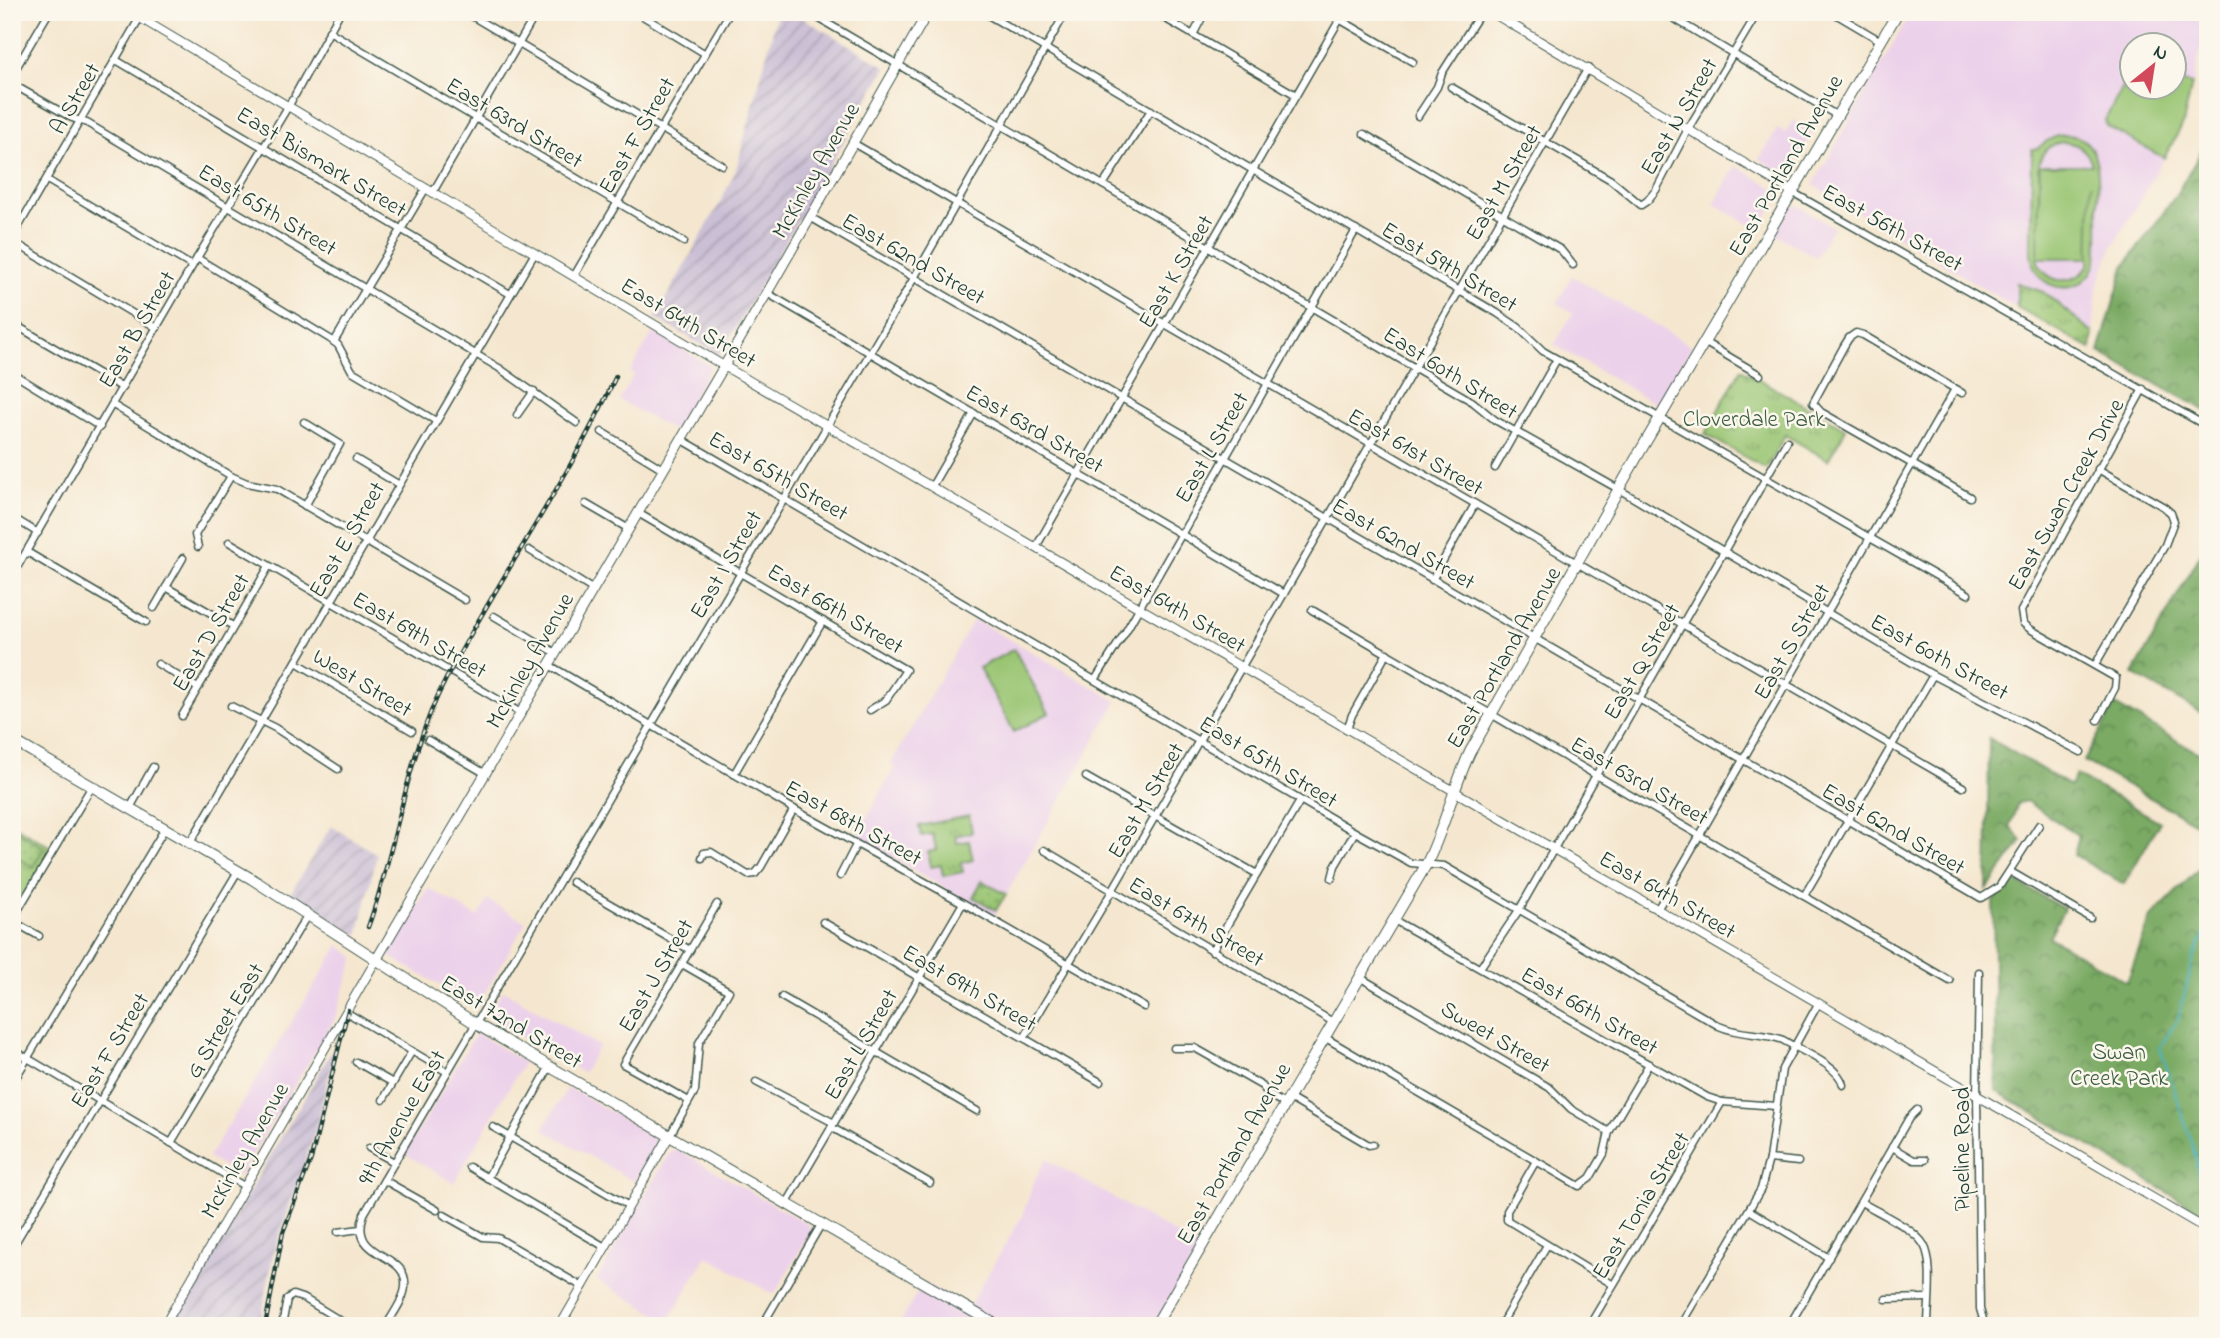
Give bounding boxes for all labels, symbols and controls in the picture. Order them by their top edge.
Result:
north arrow [2118,32,2188,102]
text: N [2148,39,2173,68]
street label: East N Street [1633,52,1727,182]
street label: A Street [42,57,110,141]
street label: East Portland Avenue [1722,68,1853,263]
street label: East 63rd Street [439,70,589,178]
street label: East F Street [591,71,685,201]
street label: McKinley Avenue [765,96,872,246]
street label: East Bismark Street [229,99,413,227]
street label: East M Street [1459,119,1552,247]
street label: East 65th Street [191,157,343,266]
street label: East 56th Street [1815,177,1969,282]
street label: East 62nd Street [835,206,991,315]
street label: East K Street [1131,209,1223,335]
street label: East 59th Street [1374,214,1523,322]
street label: East B Street [91,265,185,395]
street label: East 64th Street [613,270,762,378]
street label: East 60th Street [1376,319,1524,429]
street label: East 63rd Street [958,377,1109,483]
street label: East L Street [1168,386,1259,510]
street label: East Swan Creek Drive [2001,393,2134,597]
street label: East 61st Street [1341,401,1489,506]
park label: Cloverdale Park [1683,404,1826,437]
street label: East 65th Street [701,424,854,531]
street label: East E Street [302,476,395,604]
street label: East 62nd Street [1325,491,1481,600]
street label: East I Street [683,505,772,626]
street label: East 66th Street [760,556,910,664]
street label: East 64th Street [1102,557,1252,663]
street label: East Portland Avenue [1440,560,1571,755]
street label: East D Street [165,568,260,699]
street label: East S Street [1746,577,1840,707]
street label: East 69th Street [345,584,493,688]
street label: McKinley Avenue [479,586,586,736]
street label: East Q Street [1596,597,1690,727]
street label: East 60th Street [1863,606,2014,710]
street label: West Street [306,641,418,727]
street label: East 65th Street [1192,709,1344,818]
street label: East 63rd Street [1563,729,1714,835]
street label: East M Street [1101,737,1194,865]
street label: East 68th Street [778,773,928,876]
street label: East 62nd Street [1815,776,1971,885]
street label: East 64th Street [1592,843,1742,949]
street label: East 67th Street [1121,869,1270,977]
street label: East J Street [611,913,703,1039]
street label: East 69th Street [895,937,1043,1041]
street label: G Street East [179,957,274,1085]
street label: East 66th Street [1514,959,1664,1065]
street label: East 72nd Street [433,968,588,1079]
street label: East L Street [817,983,908,1107]
street label: East F Street [63,987,159,1116]
street label: Sweet Street [1434,993,1556,1083]
park label: Swan Creek Park [2070,1037,2169,1096]
street label: 9th Avenue East [351,1044,455,1192]
street label: East Portland Avenue [1170,1056,1301,1251]
street label: McKinley Avenue [194,1076,301,1226]
street label: Pipeline Road [1947,1087,1980,1211]
street label: East Tonia Street [1585,1126,1700,1287]

